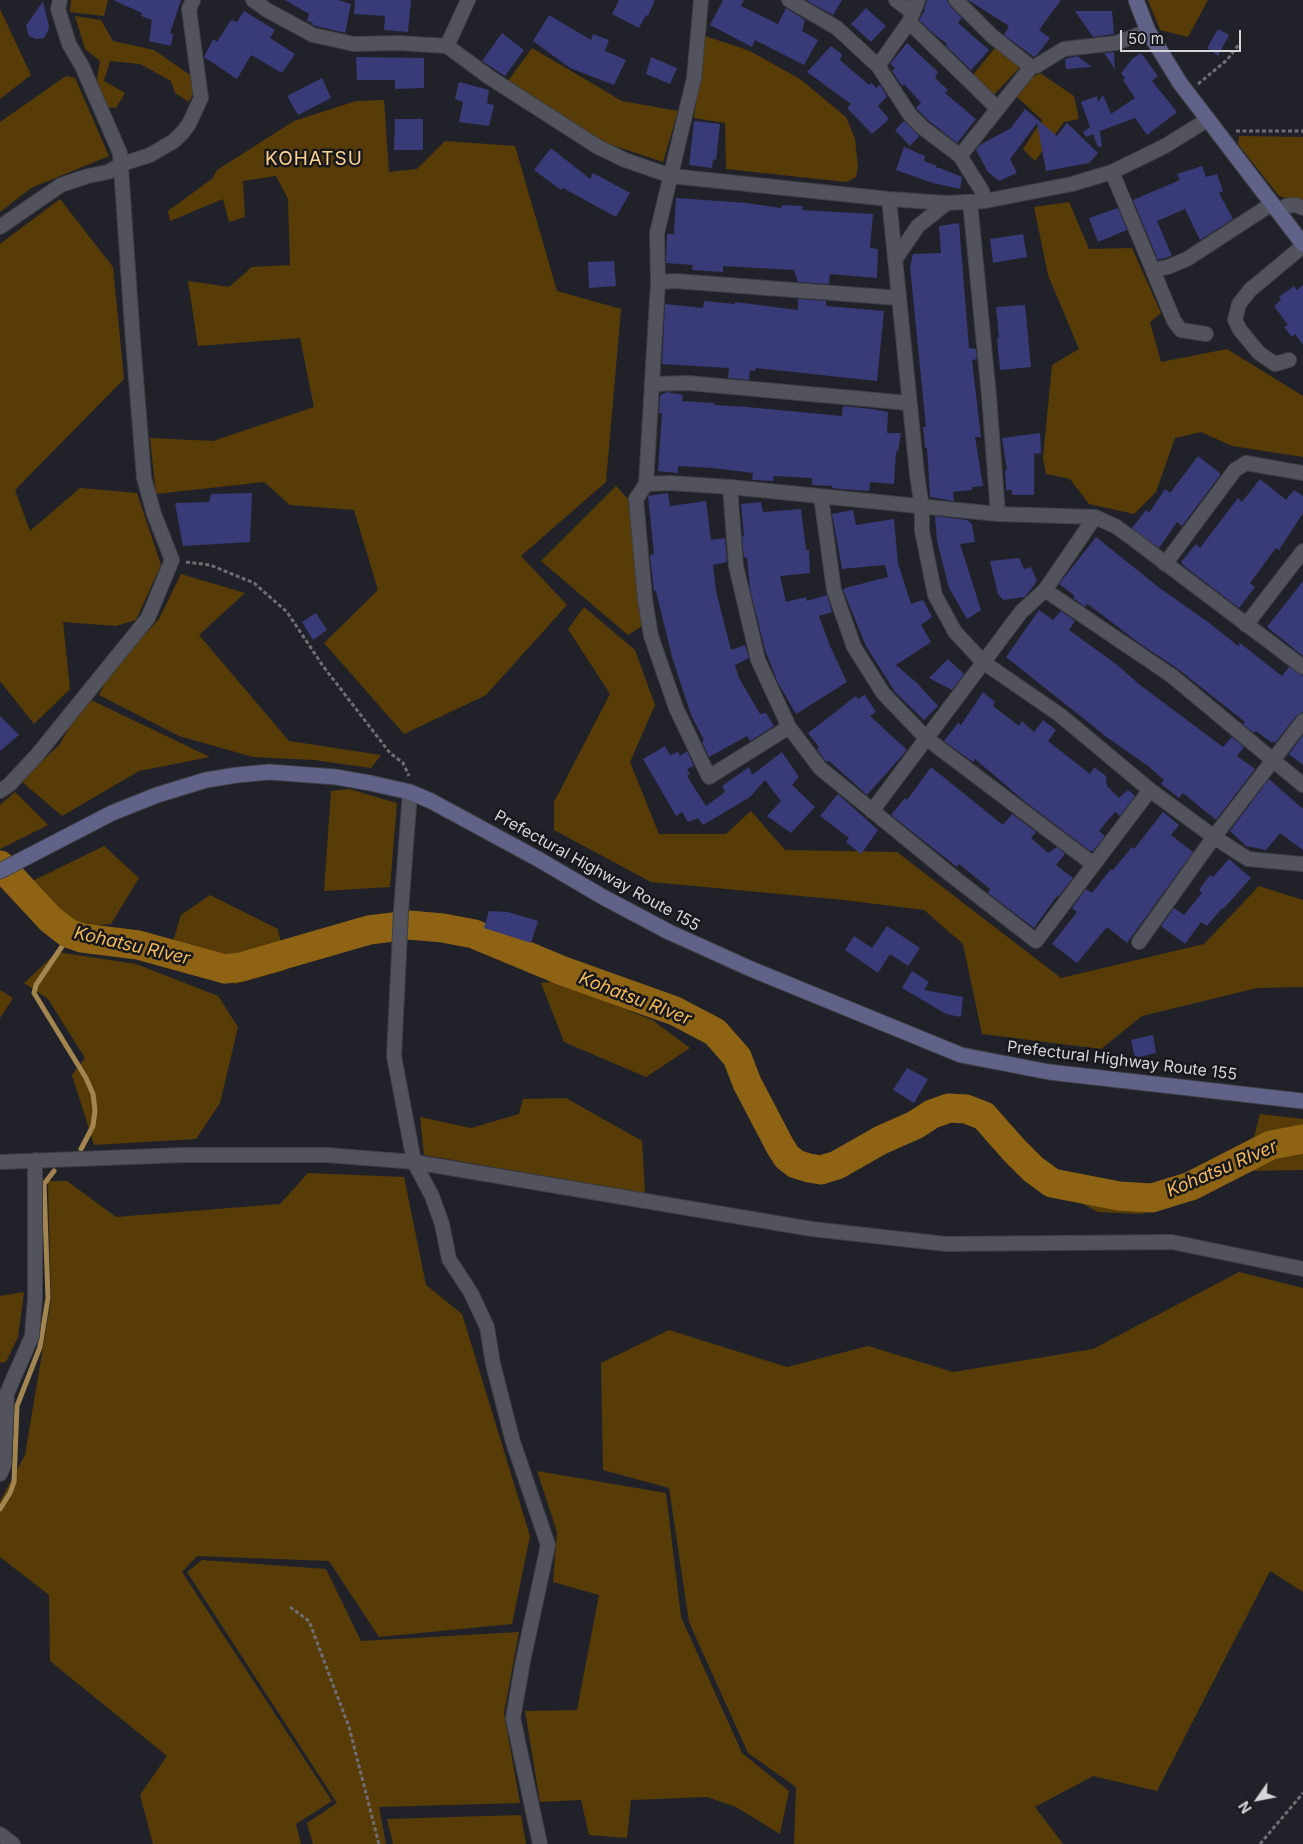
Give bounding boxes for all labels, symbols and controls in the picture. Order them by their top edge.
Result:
scale bar [1123,20,1244,52]
text: 50 m [1128,29,1164,48]
district label: KOHATSU [264,148,364,170]
street label: Prefectural Highway Route 155 [491,806,703,936]
water label: Kohatsu RIver [72,922,192,970]
water label: Kohatsu RIver [576,968,694,1030]
street label: Prefectural Highway Route 155 [1006,1037,1238,1085]
water label: Kohatsu RIver [1163,1136,1281,1202]
north arrow [1233,1774,1283,1824]
text: N [1235,1798,1255,1817]

